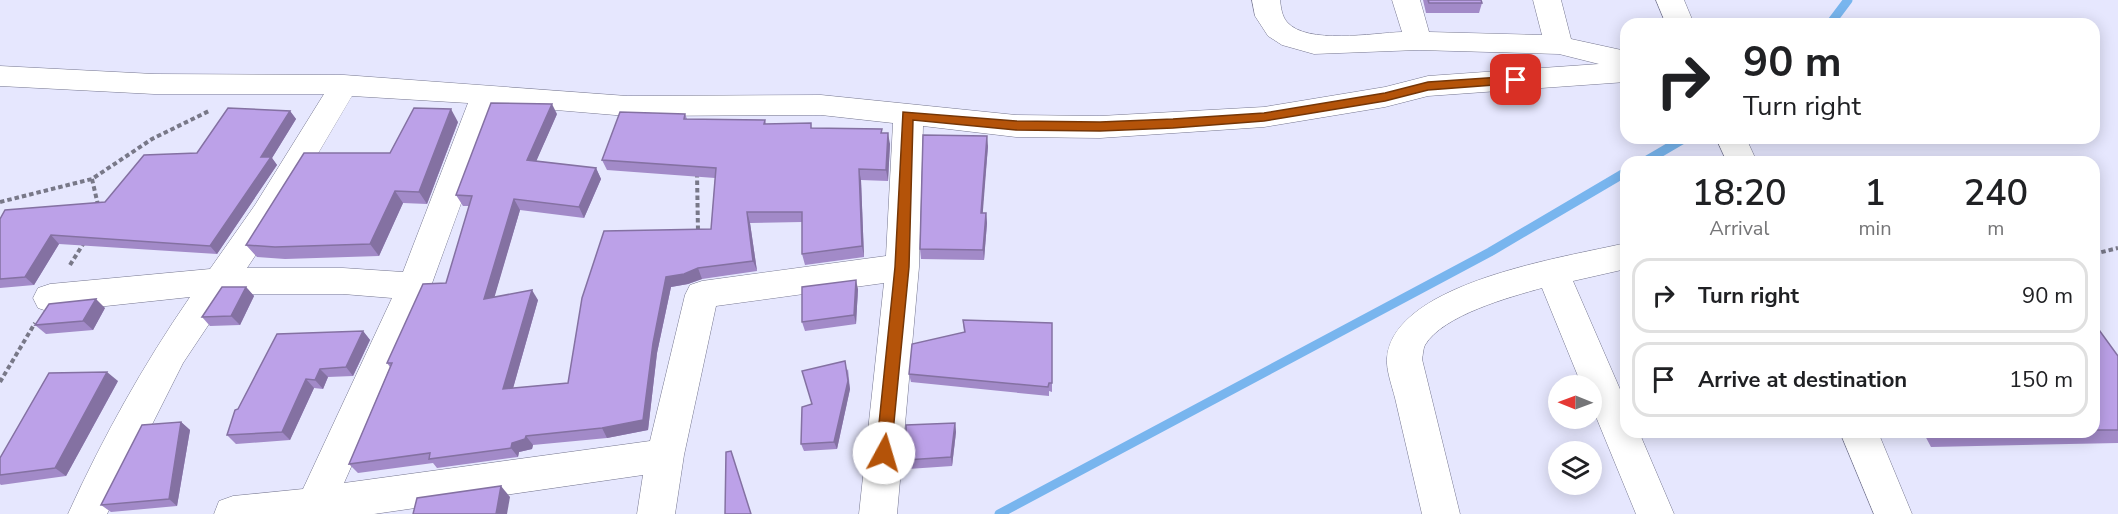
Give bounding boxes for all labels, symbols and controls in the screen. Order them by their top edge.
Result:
text: 90 m [1743,34,1842,91]
icon: right [1644,42,1722,120]
pin [1490,54,1541,105]
icon: arrive [1499,63,1532,96]
text: Turn right [1743,88,1861,125]
text: 18:20 [1692,169,1787,218]
text: 1 [1864,169,1886,218]
text: 240 [1963,169,2028,218]
text: Arrival [1709,215,1769,242]
text: min [1859,215,1892,242]
text: m [1987,215,2004,242]
icon: right [1647,279,1680,312]
text: Turn right [1698,281,1799,311]
text: 90 m [2022,281,2073,311]
icon: arrive [1647,363,1680,396]
text: Arrive at destination [1698,365,1907,395]
text: 150 m [2009,365,2073,395]
north arrow [1548,375,1602,429]
map controls [1548,375,1602,495]
position arrow [852,421,916,485]
button: layers [1548,441,1602,495]

